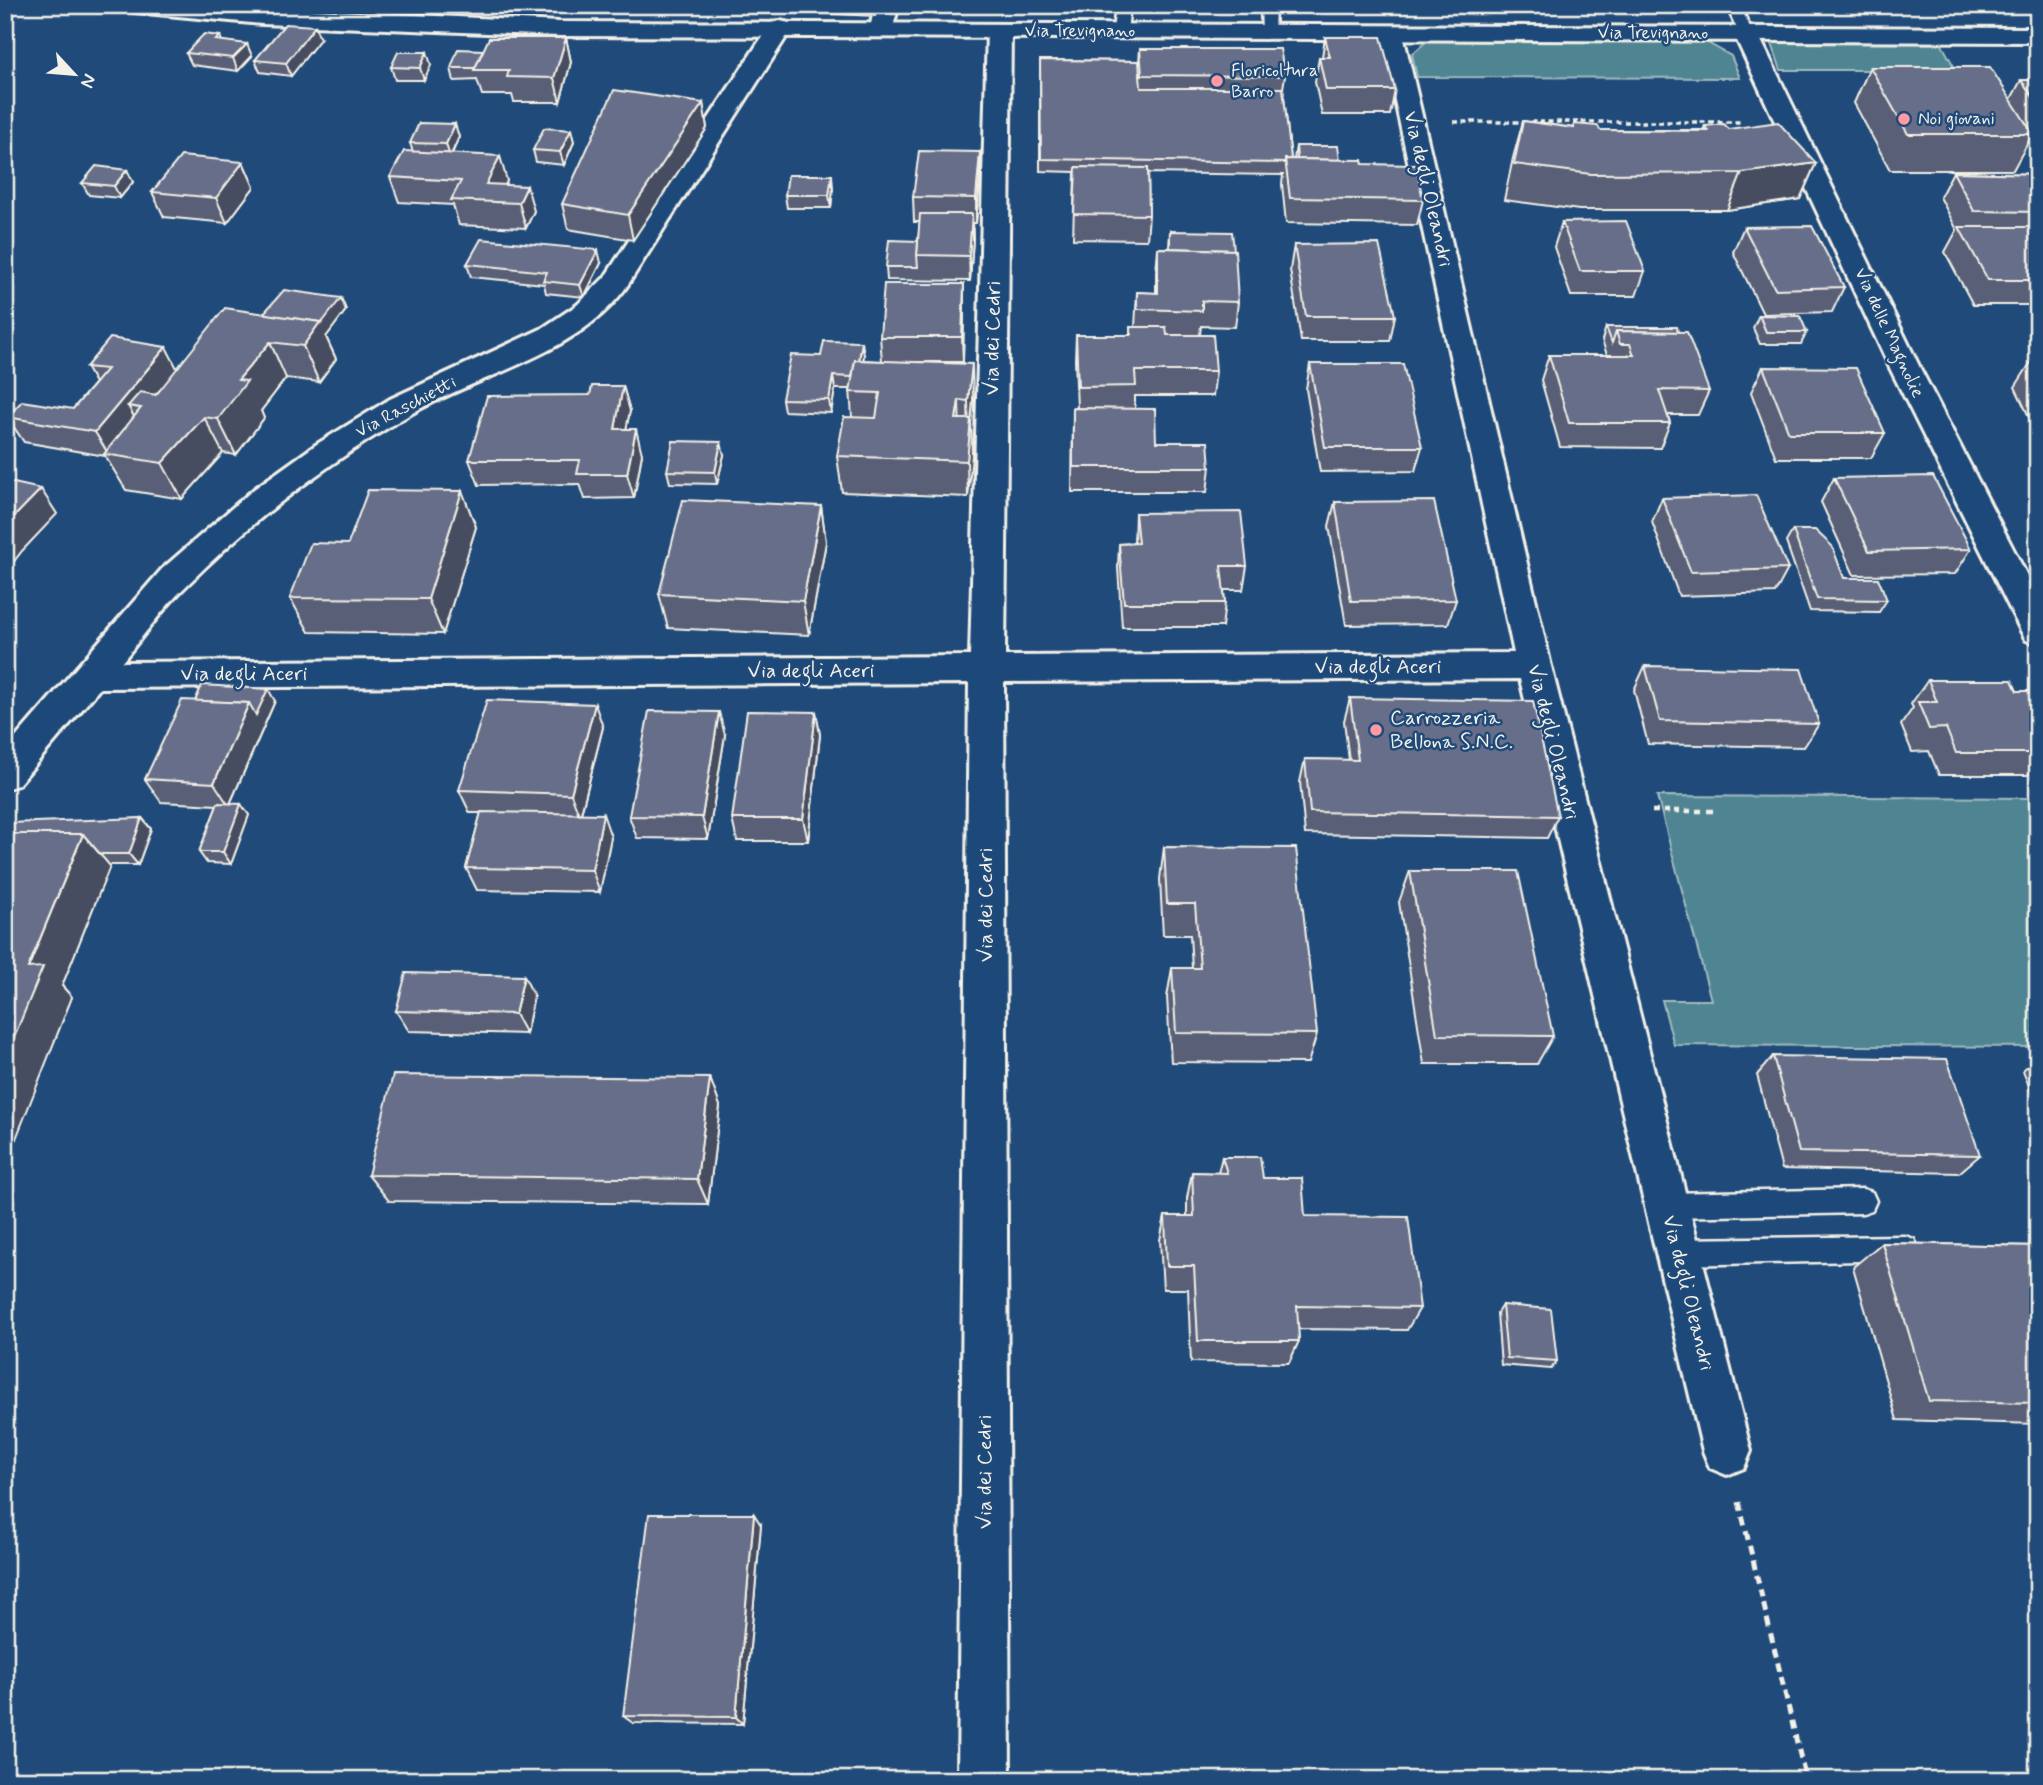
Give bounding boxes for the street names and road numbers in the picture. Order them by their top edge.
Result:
street label: Via Trevignano [1025,19,1135,43]
street label: Via Trevignano [1598,21,1708,45]
street label: Via degli Oleandri [1394,108,1460,270]
street label: Via delle Magnolie [1847,264,1930,403]
street label: Via dei Cedri [978,280,1008,396]
street label: Via Raschietti [351,370,461,444]
street label: Via degli Aceri [1315,653,1442,683]
street label: Via degli Aceri [748,657,875,687]
street label: Via degli Aceri [181,660,308,690]
street label: Via degli Oleandri [1518,661,1586,823]
street label: Via dei Cedri [972,848,1000,962]
street label: Via degli Oleandri [1653,1212,1721,1374]
street label: Via dei Cedri [971,1415,999,1529]

